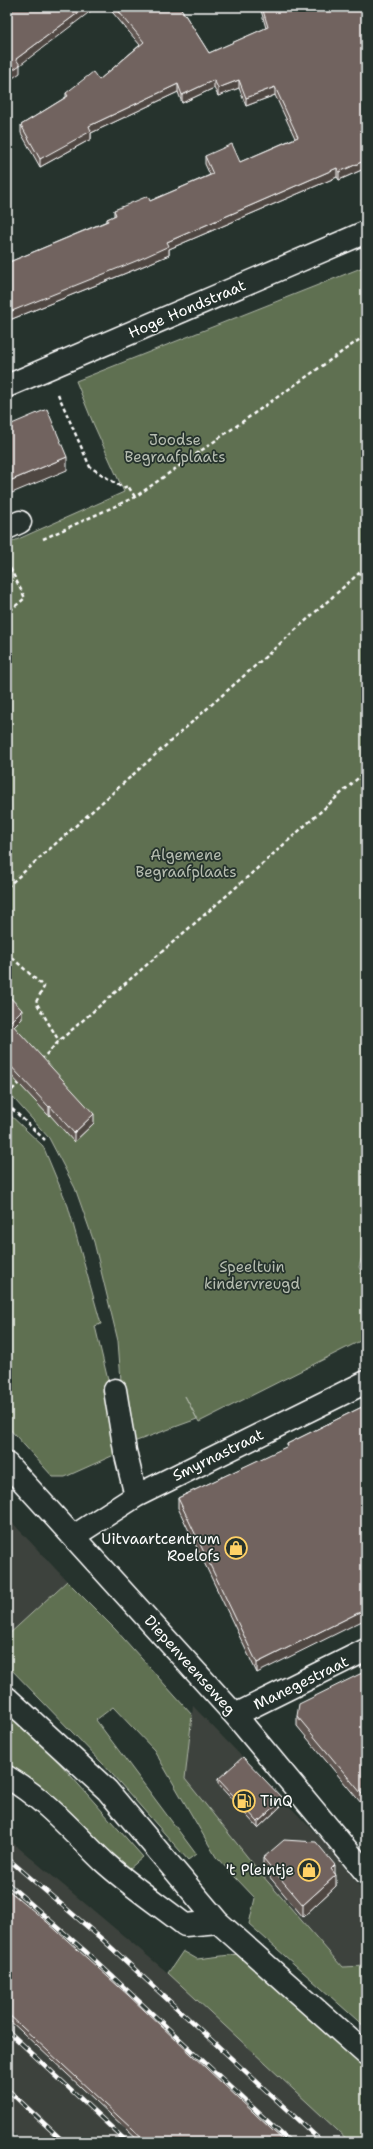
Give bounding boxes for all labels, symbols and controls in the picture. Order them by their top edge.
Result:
street label: Hoge Hondstraat [125,275,249,343]
park label: Joodse Begraafplaats [124,430,226,467]
park label: Algemene Begraafplaats [135,845,237,882]
park label: Speeltuin kindervreugd [204,1257,300,1294]
street label: Smyrnastraat [169,1424,267,1486]
place label: Uitvaartcentrum Roelofs [101,1529,220,1566]
shop icon: Uitvaartcentrum Roelofs [223,1535,249,1561]
street label: Diepenveenseweg [140,1611,240,1719]
street label: Manegestraat [250,1651,352,1715]
fuel station icon: TinQ [231,1788,257,1814]
place label: TinQ [260,1791,293,1811]
shop icon: 't Pleintje [296,1857,322,1883]
place label: 't Pleintje [226,1860,294,1880]

